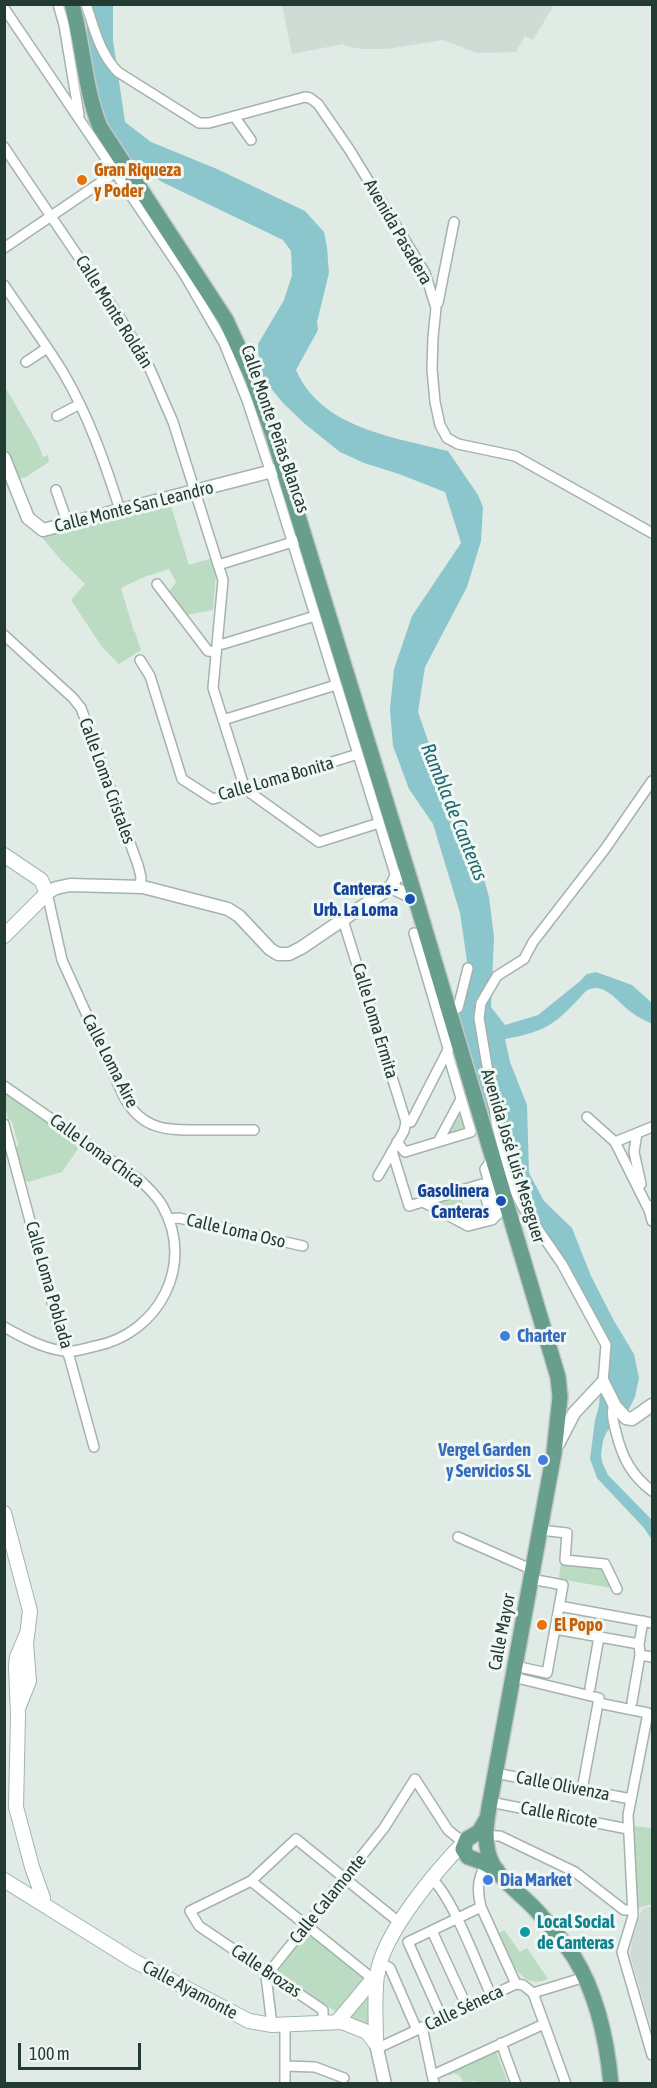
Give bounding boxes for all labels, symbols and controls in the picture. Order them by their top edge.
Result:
place label: Gran Riqueza y Poder [94,159,181,201]
marker: Gran Riqueza y Poder [75,173,89,187]
street label: Avenida Pasadera [359,175,437,289]
street label: Calle Monte Roldán [71,252,157,372]
street label: Calle Monte Peñas Blancas [236,342,314,516]
street label: Calle Monte San Leandro [52,477,216,537]
street label: Calle Loma Cristales [74,715,140,847]
water label: Rambla de Canteras [416,740,492,884]
street label: Calle Loma Bonita [216,752,336,806]
place label: Canteras - Urb. La Loma [313,878,398,920]
marker: Canteras - Urb. La Loma [403,892,417,906]
street label: Calle Loma Ermita [347,961,403,1081]
street label: Calle Loma Aire [77,1011,143,1111]
street label: Avenida José Luis Meseguer [476,1066,550,1246]
street label: Calle Loma Chica [45,1109,149,1193]
place label: Gasolinera Canteras [417,1180,489,1222]
marker: Gasolinera Canteras [494,1194,508,1208]
street label: Calle Loma Oso [184,1209,288,1253]
street label: Calle Loma Poblada [21,1219,77,1351]
place label: Charter [517,1325,566,1347]
marker: Charter [498,1329,512,1343]
place label: Vergel Garden y Servicios SL [438,1439,531,1482]
marker: Vergel Garden y Servicios SL [536,1453,550,1467]
street label: Calle Mayor [484,1592,520,1672]
place label: El Popo [554,1614,603,1636]
marker: El Popo [535,1618,549,1632]
street label: Calle Olivenza [514,1766,612,1806]
street label: Calle Ricote [519,1797,599,1833]
street label: Calle Calamonte [285,1850,371,1948]
place label: Dia Market [500,1869,572,1891]
marker: Dia Market [481,1873,495,1887]
place label: Local Social de Canteras [537,1911,615,1954]
marker: Local Social de Canteras [518,1925,532,1939]
street label: Calle Brozas [227,1940,305,2002]
street label: Calle Ayamonte [139,1956,241,2024]
street label: Calle Séneca [421,1980,507,2036]
scale bar [21,2031,144,2069]
text: 100 m [29,2043,70,2064]

